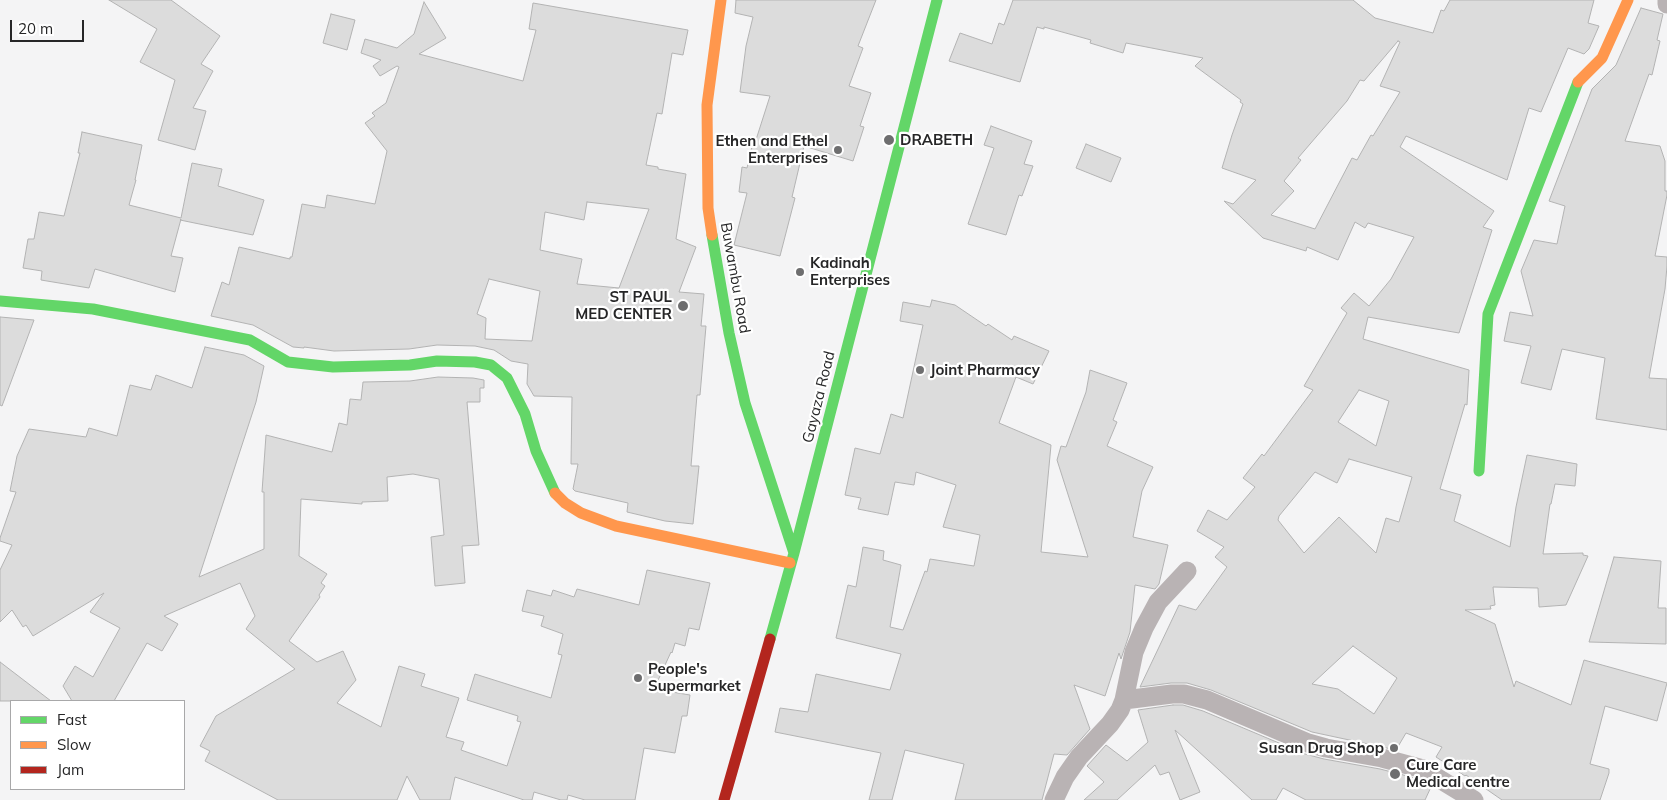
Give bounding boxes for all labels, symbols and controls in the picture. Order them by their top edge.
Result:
scale bar [12,10,86,42]
text: 20 m [18,19,53,38]
place label: DRABETH [900,131,973,149]
place label: Ethen and Ethel Enterprises [716,132,828,167]
marker: DRABETH [882,133,896,147]
marker: Ethen and Ethel Enterprises [832,144,844,156]
street label: Buwambu Road [716,221,754,335]
place label: Kadinah Enterprises [810,254,890,289]
marker: Kadinah Enterprises [794,266,806,278]
place label: ST PAUL MED CENTER [575,288,672,323]
marker: ST PAUL MED CENTER [676,299,690,313]
street label: Gayaza Road [799,349,839,445]
place label: Joint Pharmacy [930,361,1040,379]
marker: Joint Pharmacy [914,364,926,376]
place label: People's Supermarket [648,660,741,695]
marker: People's Supermarket [632,672,644,684]
legend [10,700,185,790]
text: Fast [57,710,87,729]
text: Slow [57,735,91,754]
place label: Susan Drug Shop [1259,739,1384,757]
marker: Susan Drug Shop [1388,742,1400,754]
place label: Cure Care Medical centre [1406,756,1510,791]
text: Jam [57,760,84,779]
marker: Cure Care Medical centre [1388,767,1402,781]

